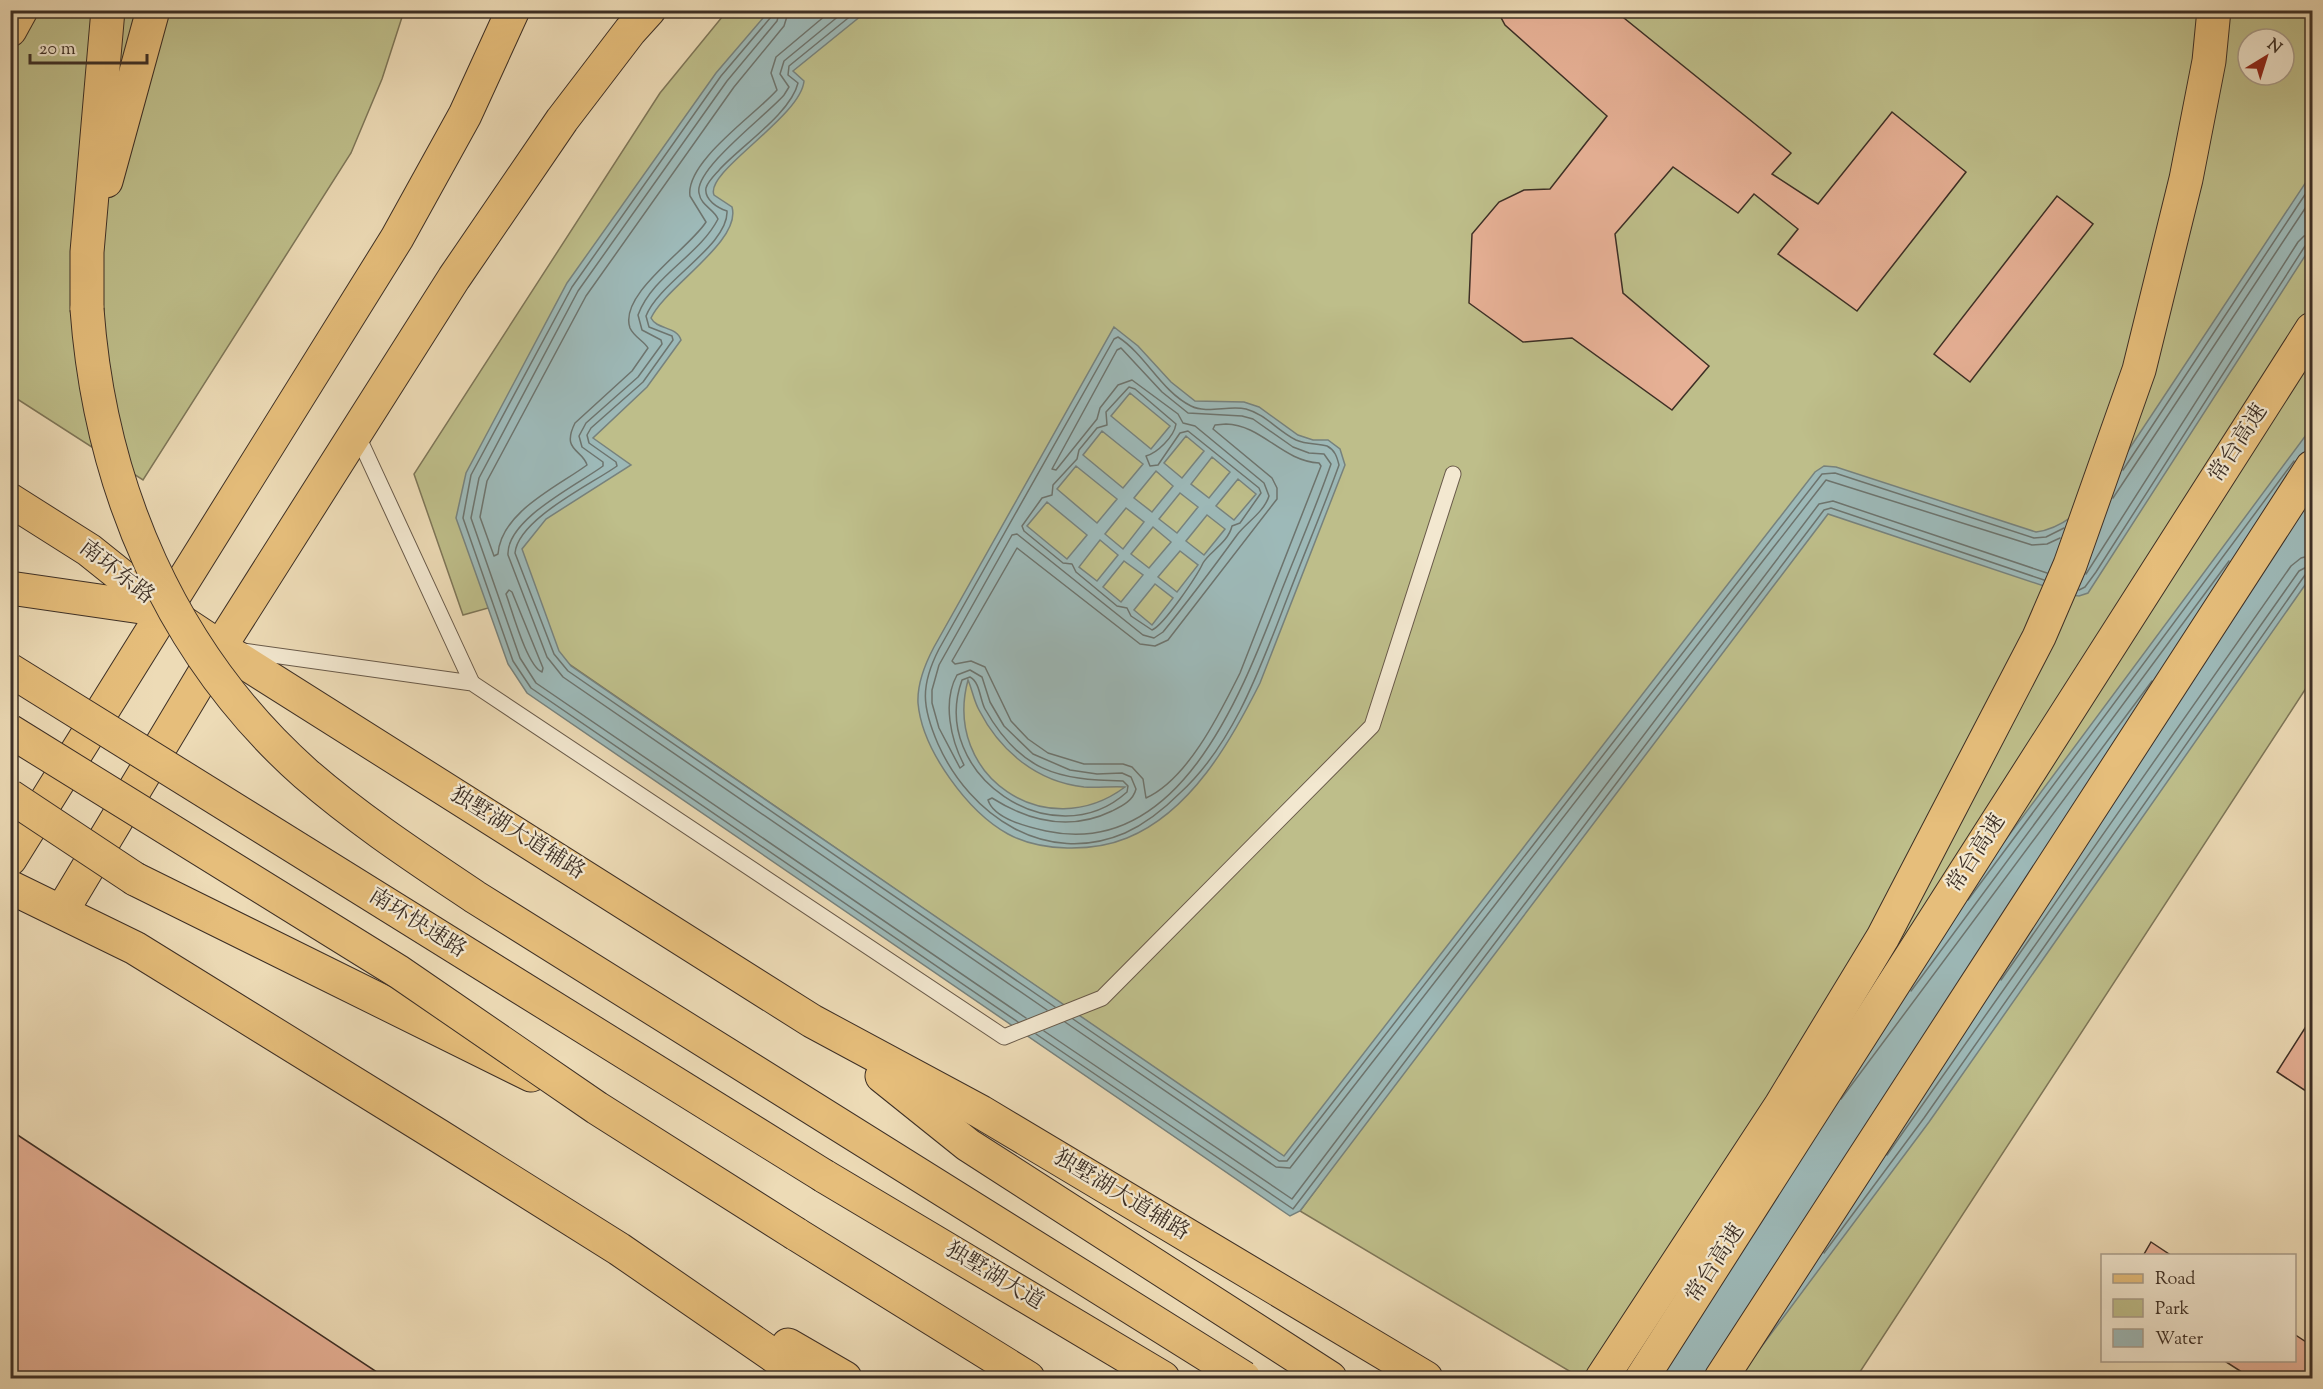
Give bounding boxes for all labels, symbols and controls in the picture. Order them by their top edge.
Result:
scale bar [30,27,147,65]
north arrow [2236,27,2296,87]
text: N [2262,34,2286,60]
text: 20 m [39,37,76,63]
street label: 常台高速 [2202,398,2276,490]
street label: 南环东路 [71,533,161,613]
street label: 独墅湖大道辅路 [443,780,591,888]
street label: 常台高速 [1940,808,2014,900]
street label: 南环快速路 [362,881,472,967]
street label: 独墅湖大道辅路 [1047,1143,1195,1249]
street label: 常台高速 [1679,1218,1753,1310]
street label: 独墅湖大道 [939,1235,1049,1319]
legend [2101,1254,2296,1362]
text: Road [2155,1267,2195,1293]
text: Park [2155,1297,2190,1323]
text: Water [2155,1327,2204,1353]

